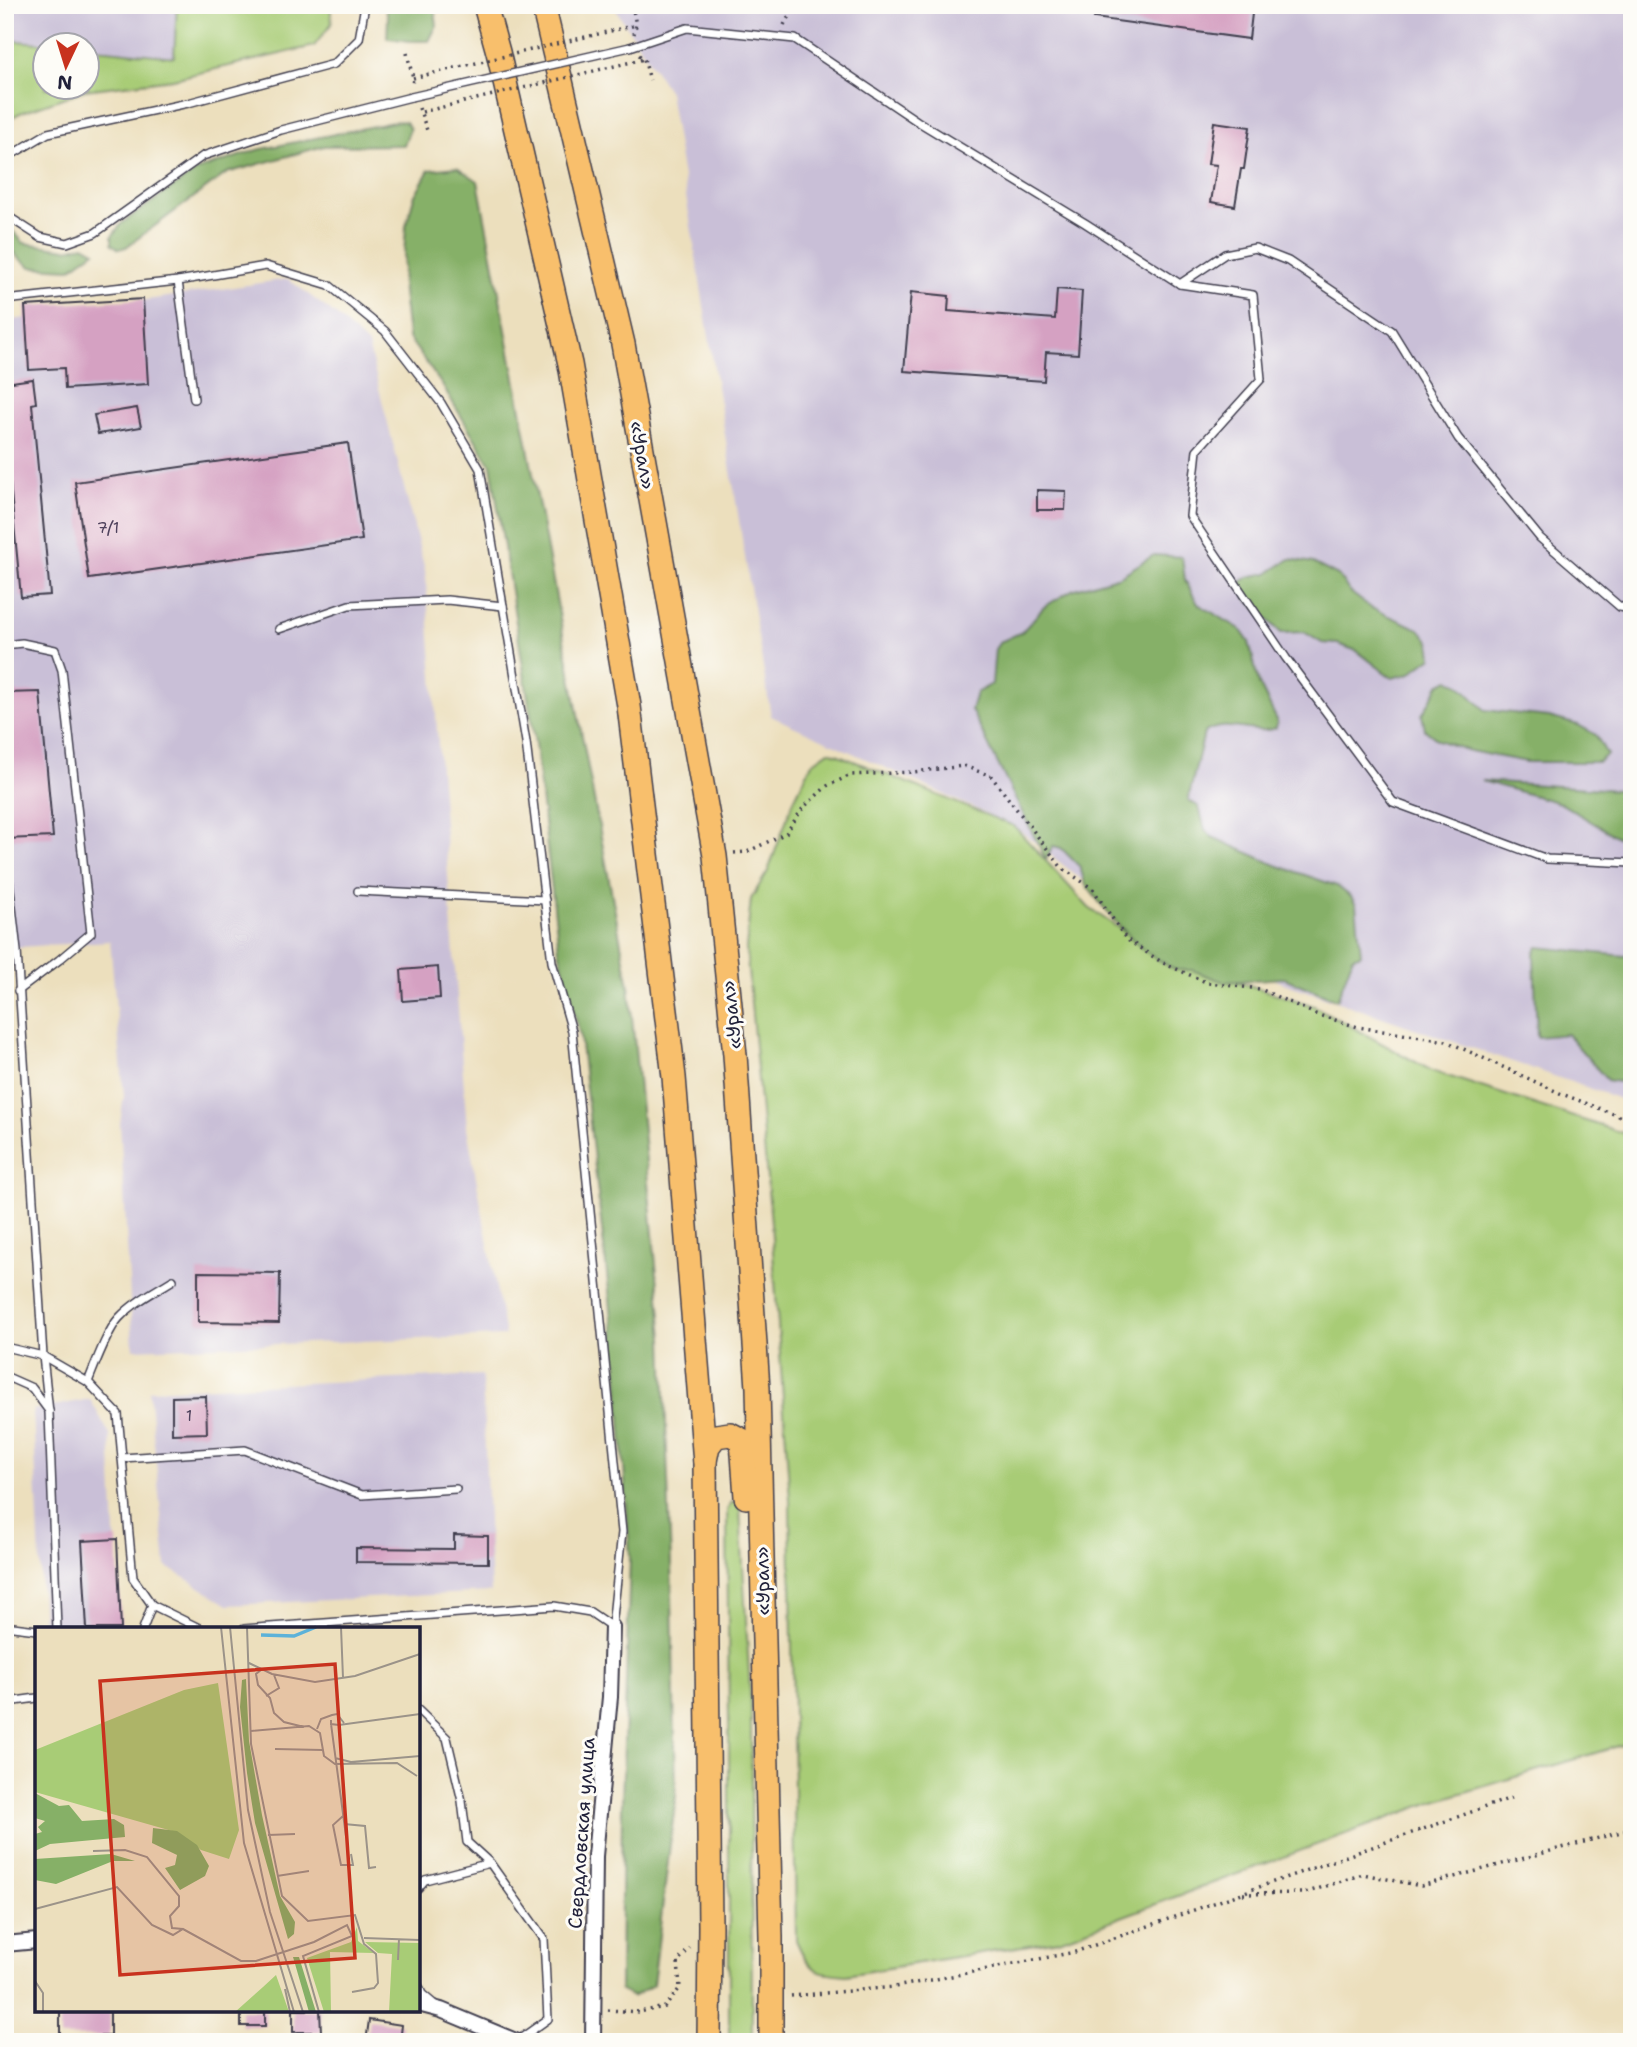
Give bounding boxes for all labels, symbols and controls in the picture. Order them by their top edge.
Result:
north arrow [32,32,102,102]
text: N [56,69,73,95]
street label: «Урал» [624,419,661,491]
house number: 7/1 [97,517,119,538]
street label: «Урал» [715,979,748,1051]
house number: 1 [186,1405,192,1426]
street label: «Урал» [749,1546,776,1616]
inset map [35,1627,420,2012]
street label: Свердловская улица [562,1736,601,1930]

